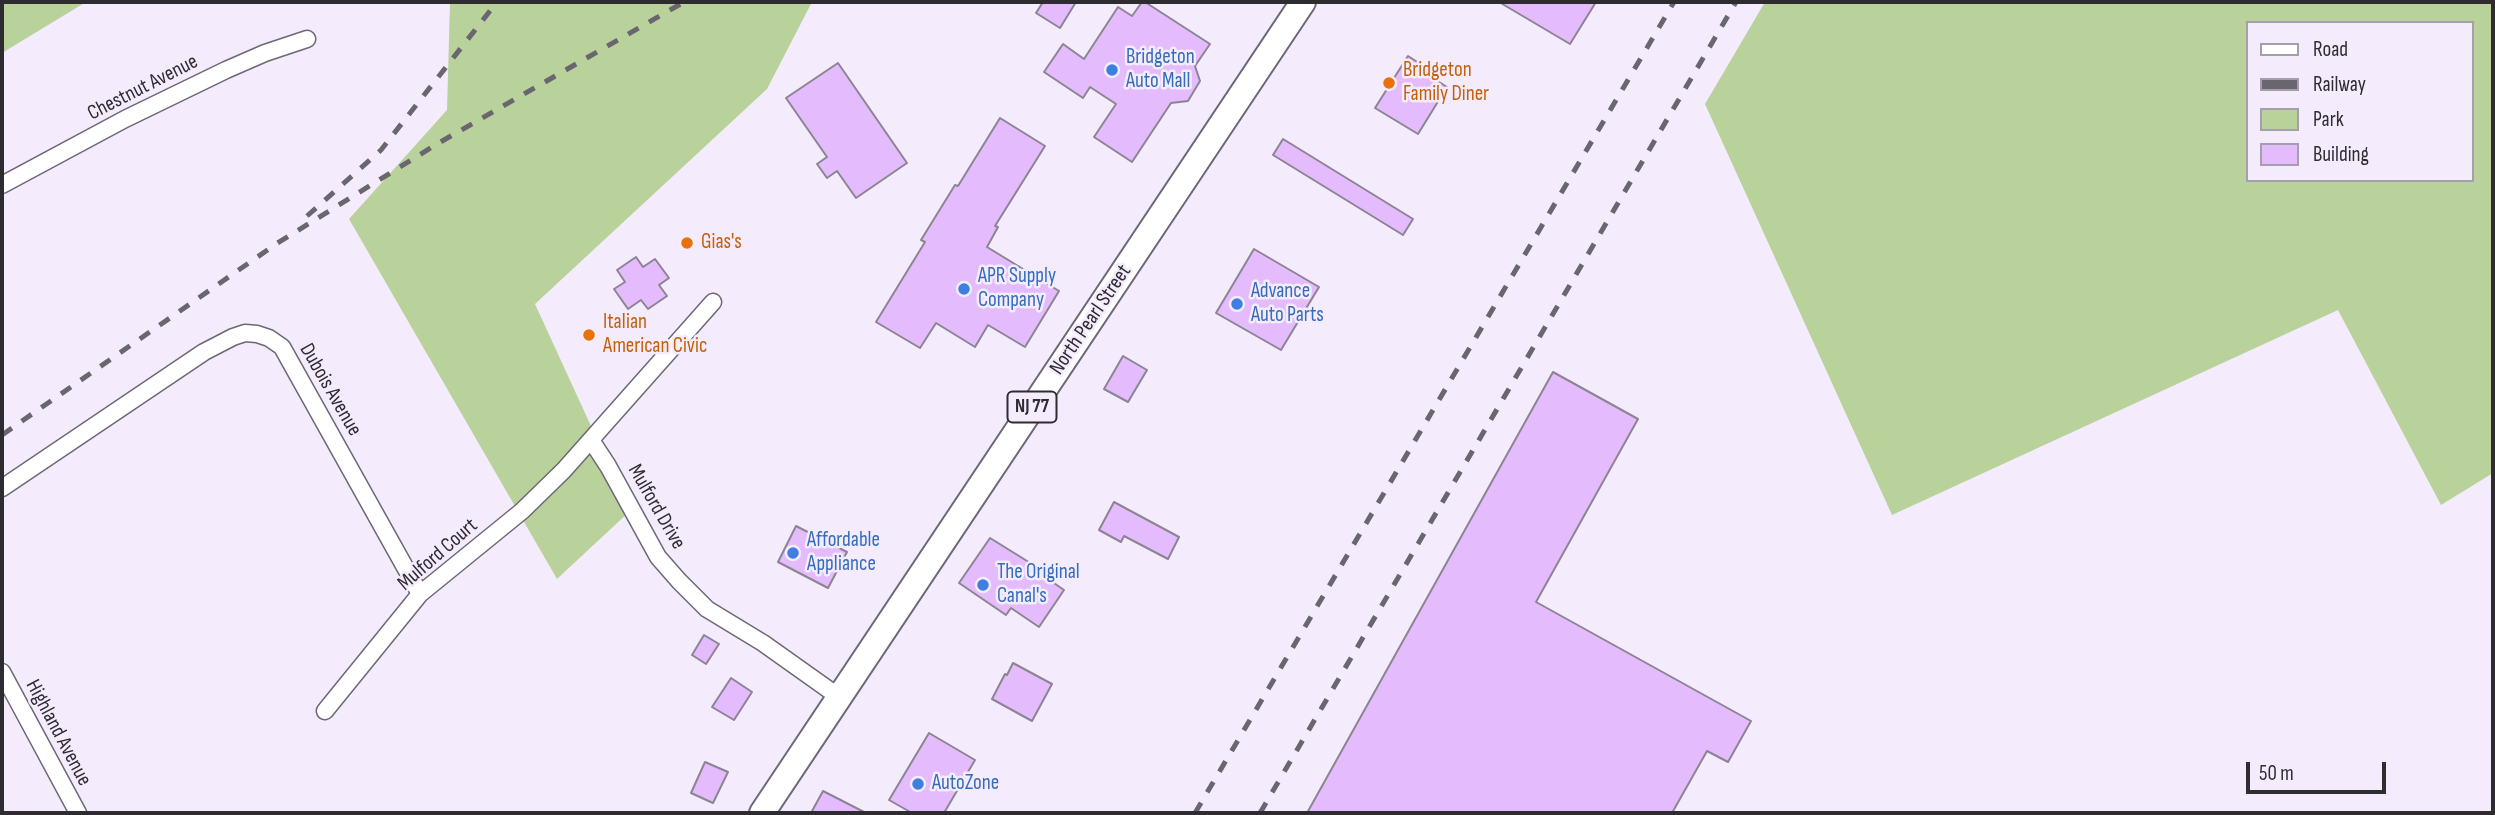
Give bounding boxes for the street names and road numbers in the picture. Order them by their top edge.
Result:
street label: Chestnut Avenue [84,49,202,127]
street label: North Pearl Street [1045,260,1137,380]
street label: Dubois Avenue [293,339,367,441]
road number: NJ 77 [1007,392,1056,422]
street label: Mulford Drive [622,460,690,554]
street label: Mulford Court [393,514,483,596]
street label: Highland Avenue [20,676,96,790]

